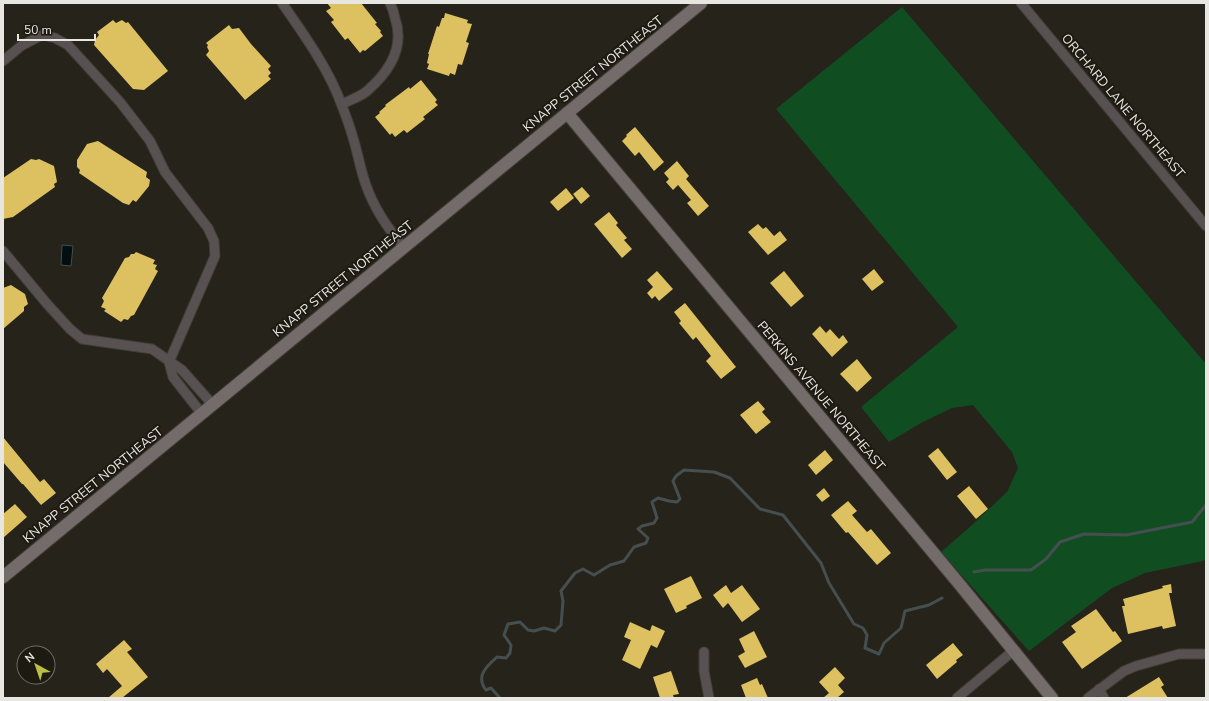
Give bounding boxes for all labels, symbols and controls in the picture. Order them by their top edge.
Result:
street label: KNAPP STREET NORTHEAST [519,12,667,136]
scale bar [18,16,95,42]
text: 50 m [24,22,52,38]
street label: ORCHARD LANE NORTHEAST [1057,30,1189,182]
street label: KNAPP STREET NORTHEAST [269,217,417,341]
street label: PERKINS AVENUE NORTHEAST [753,317,889,475]
street label: KNAPP STREET NORTHEAST [19,423,167,547]
north arrow [16,645,56,685]
text: N [22,649,38,666]

